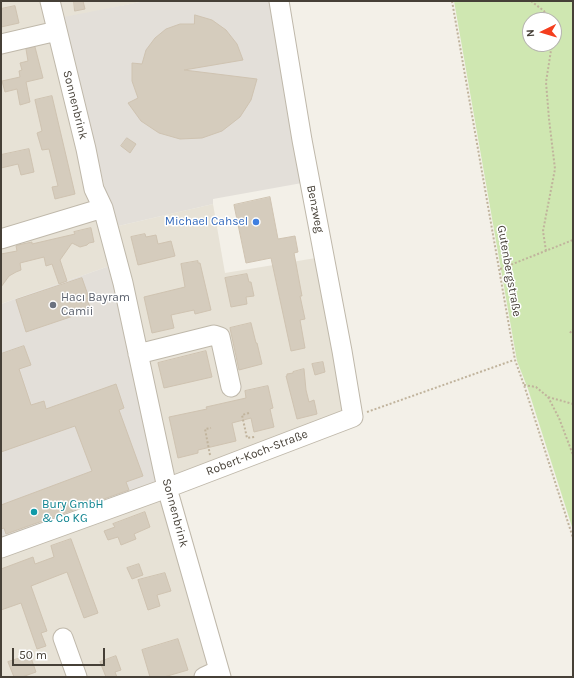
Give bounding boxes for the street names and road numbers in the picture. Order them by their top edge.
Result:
street label: Sonnenbrink [59,69,91,141]
street label: Benzweg [303,184,327,234]
street label: Gutenbergstraße [494,224,524,318]
street label: Robert-Koch-Straße [204,427,310,479]
street label: Sonnenbrink [159,477,191,549]

